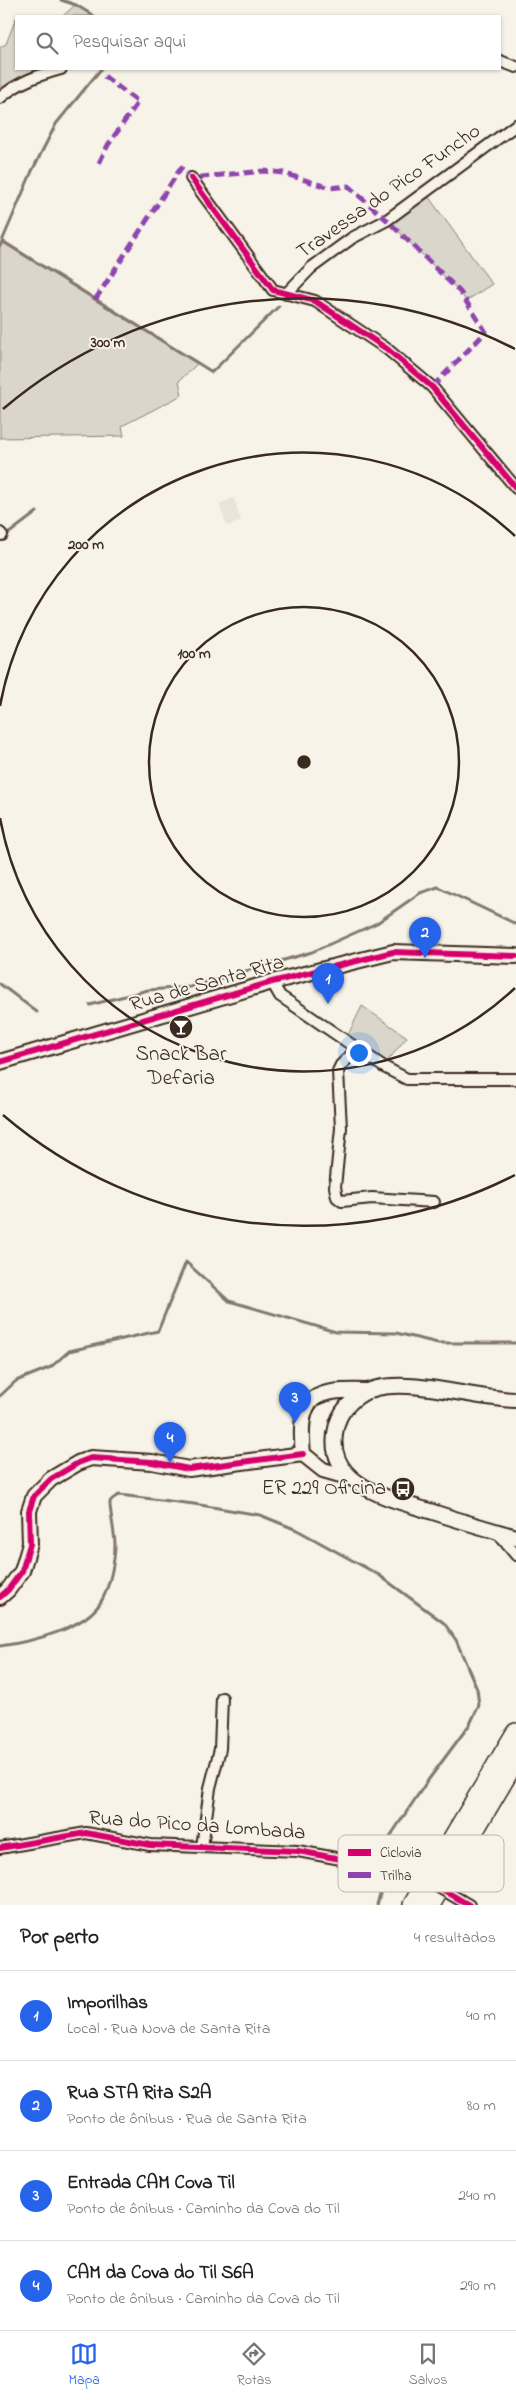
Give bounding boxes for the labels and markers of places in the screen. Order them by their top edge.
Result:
centre of rings [295,753,313,771]
pin: 2 [409,917,441,958]
pin: 1 [312,963,344,1004]
bar icon: Snack Bar Defaria [168,1014,194,1040]
place label: Snack Bar Defaria [136,1040,227,1094]
pin: 3 [279,1382,311,1423]
pin: 4 [154,1422,186,1463]
place label: ER 229 Oficina [262,1474,386,1504]
bus stop icon: ER 229 Oficina [390,1476,416,1502]

